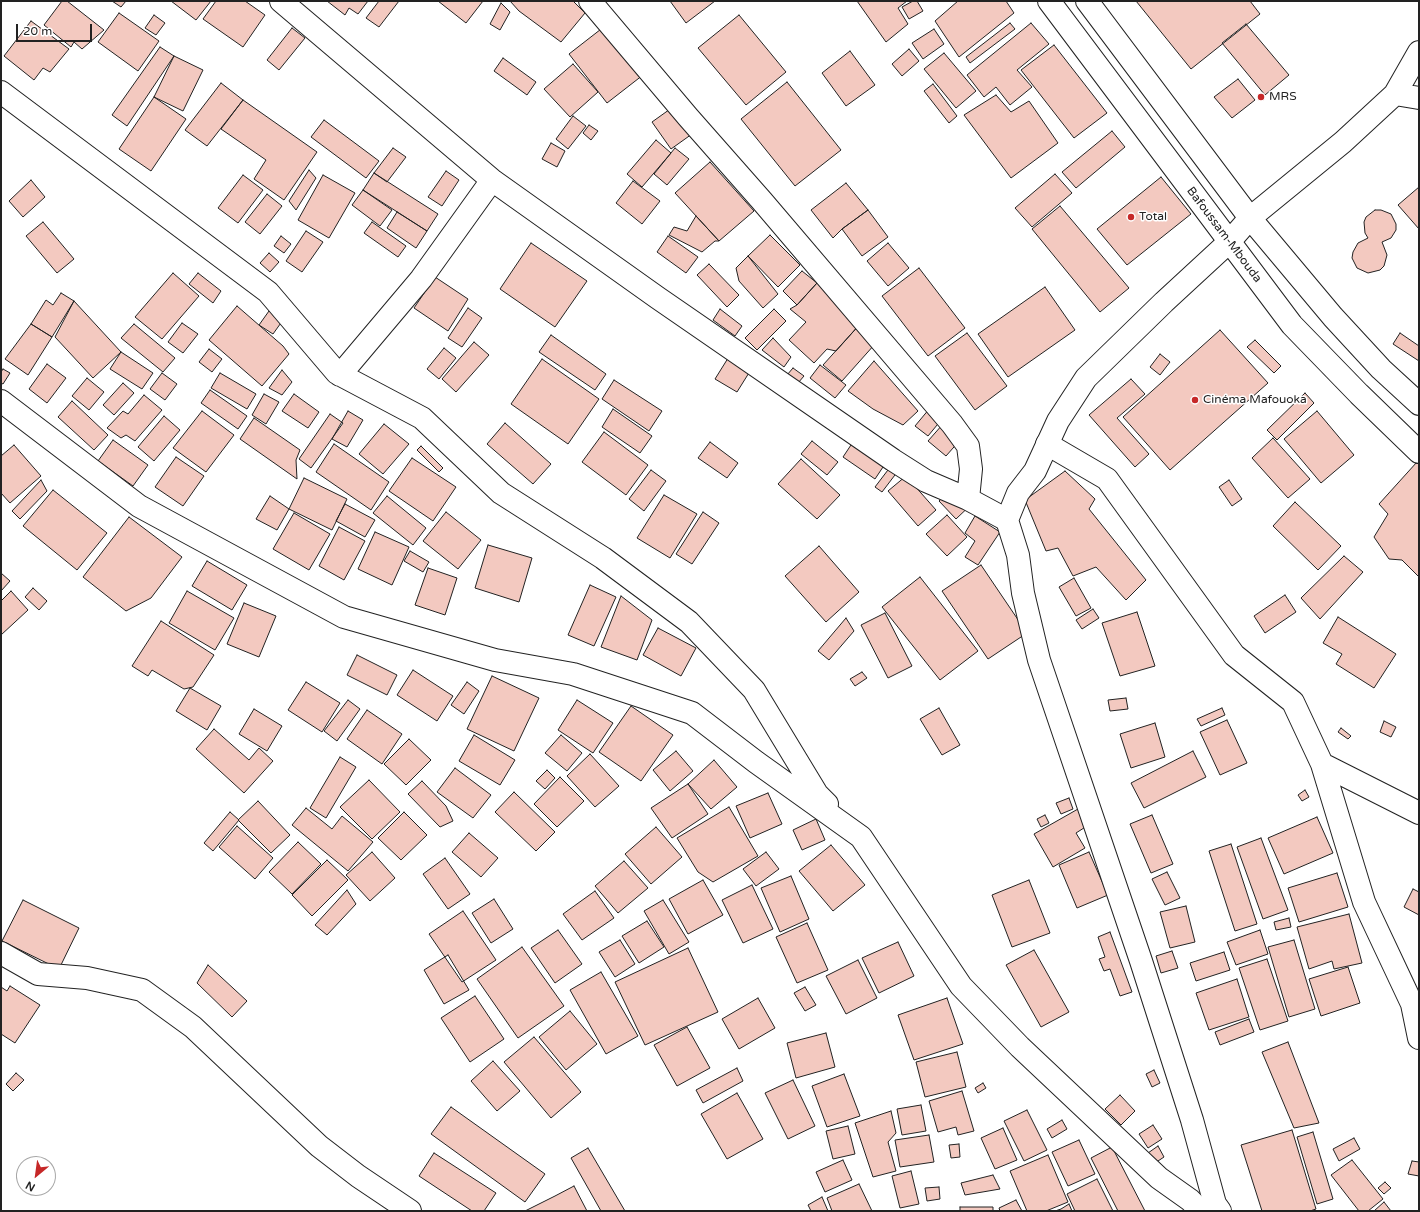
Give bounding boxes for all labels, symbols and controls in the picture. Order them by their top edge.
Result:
scale bar [18,16,94,42]
text: 20 m [23,24,52,38]
place label: MRS [1269,90,1297,104]
marker: MRS [1256,92,1266,102]
street label: Bafoussam-Mbouda [1183,184,1265,286]
place label: Total [1139,210,1167,224]
marker: Total [1126,212,1136,222]
place label: Cinéma Mafouoka [1203,393,1307,407]
marker: Cinéma Mafouoka [1190,395,1200,405]
north arrow [16,1156,56,1196]
text: N [23,1178,37,1194]

